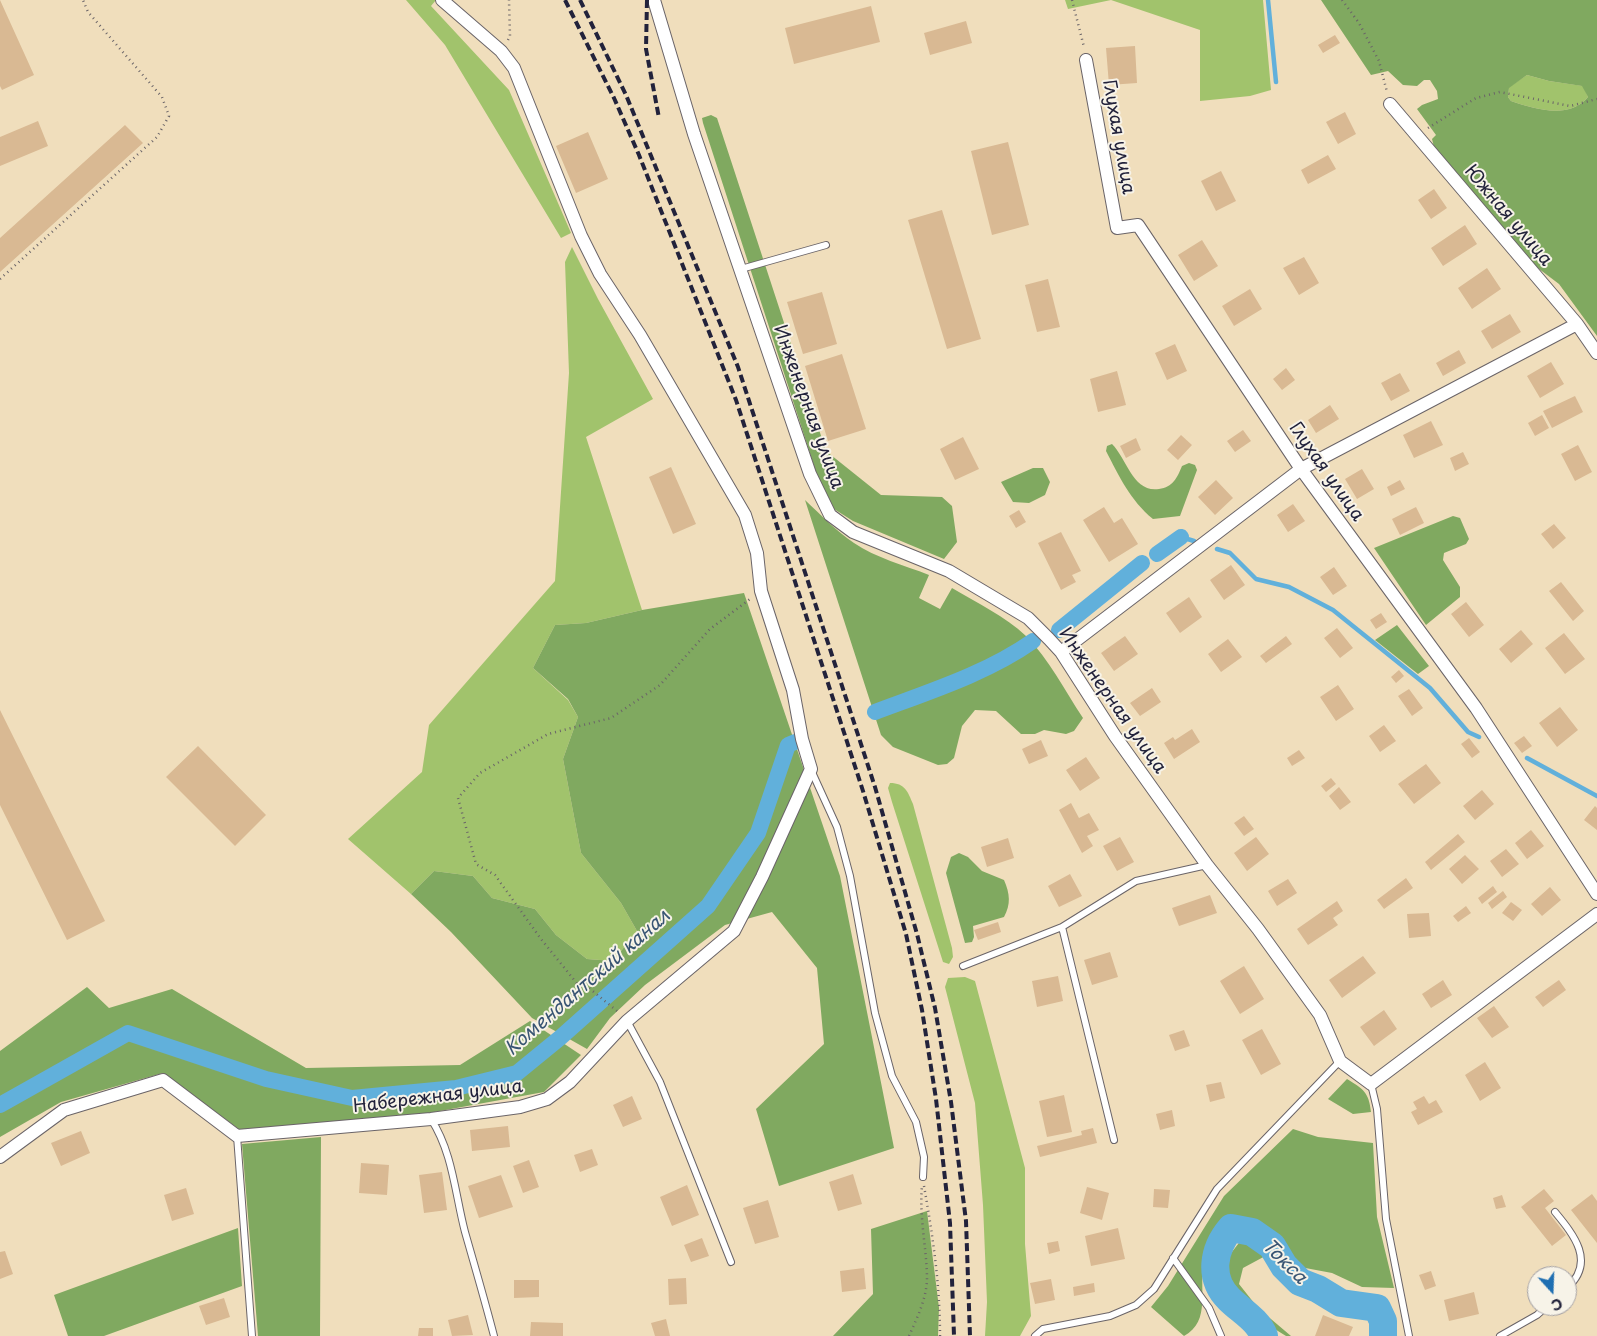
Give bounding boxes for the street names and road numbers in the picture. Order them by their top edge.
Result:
street label: Глухая улица [1097,78,1139,196]
street label: Южная улица [1460,161,1556,271]
street label: Инженерная улица [768,322,848,492]
street label: Глухая улица [1284,418,1368,526]
street label: Инженерная улица [1054,624,1170,778]
street label: Набережная улица [352,1076,524,1118]

